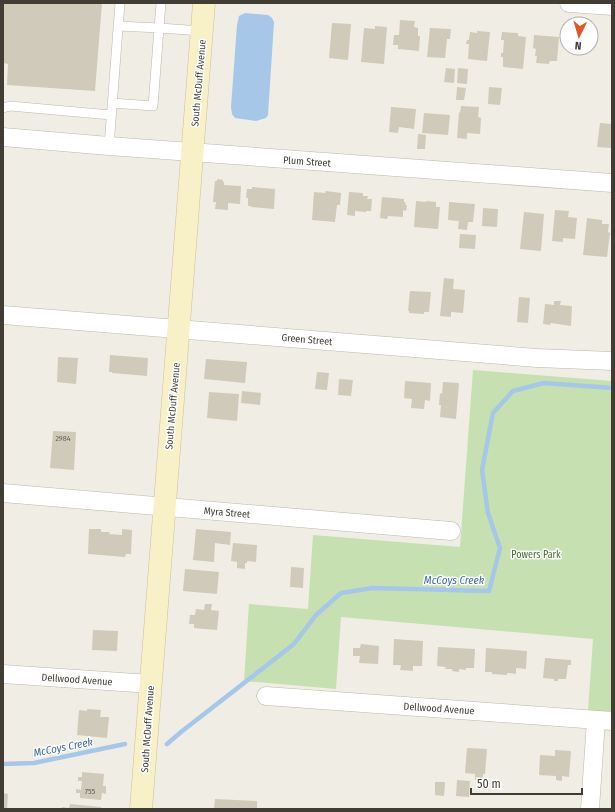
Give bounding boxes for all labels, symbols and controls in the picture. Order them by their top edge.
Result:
north arrow [559,16,599,56]
street label: South McDuff Avenue [189,39,209,127]
text: N [574,39,582,52]
street label: Plum Street [283,154,332,170]
street label: Green Street [281,332,334,348]
street label: South McDuff Avenue [163,362,183,450]
house number: 2984 [55,434,71,443]
street label: Myra Street [203,505,251,521]
park label: Powers Park [511,549,561,561]
water label: McCoys Creek [424,574,485,587]
street label: Dellwood Avenue [41,672,113,688]
street label: South McDuff Avenue [139,685,157,773]
street label: Dellwood Avenue [403,701,475,717]
water label: McCoys Creek [32,735,94,760]
scale bar [471,770,582,796]
text: 50 m [477,777,501,791]
house number: 755 [85,787,96,796]

